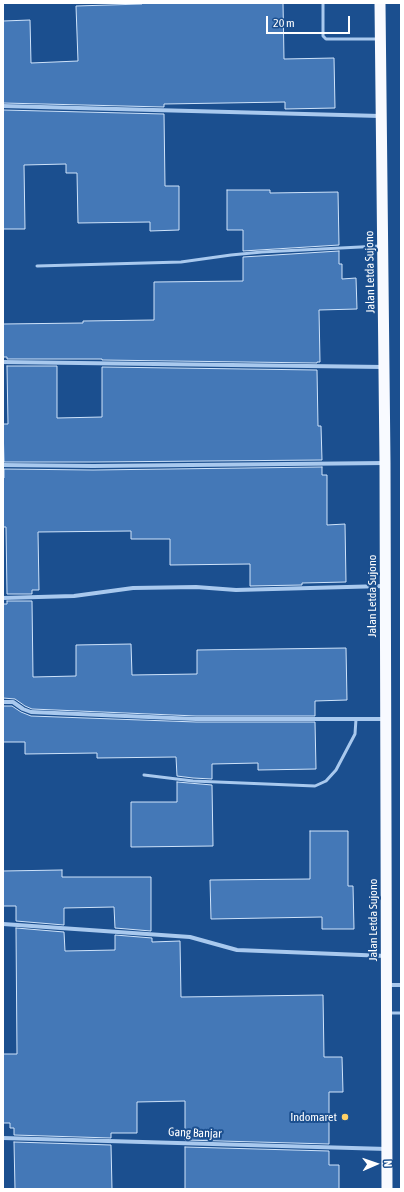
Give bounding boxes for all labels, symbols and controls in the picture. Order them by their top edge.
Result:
scale bar [268,8,352,34]
text: 20 m [273,16,295,30]
street label: Jalan Letda Sujono [362,231,378,313]
street label: Jalan Letda Sujono [365,555,379,637]
street label: Jalan Letda Sujono [366,879,380,961]
place label: Indomaret [290,1110,337,1124]
marker: Indomaret [340,1112,350,1122]
street label: Gang Banjar [168,1125,222,1141]
north arrow [356,1144,396,1184]
text: N [382,1160,394,1167]

